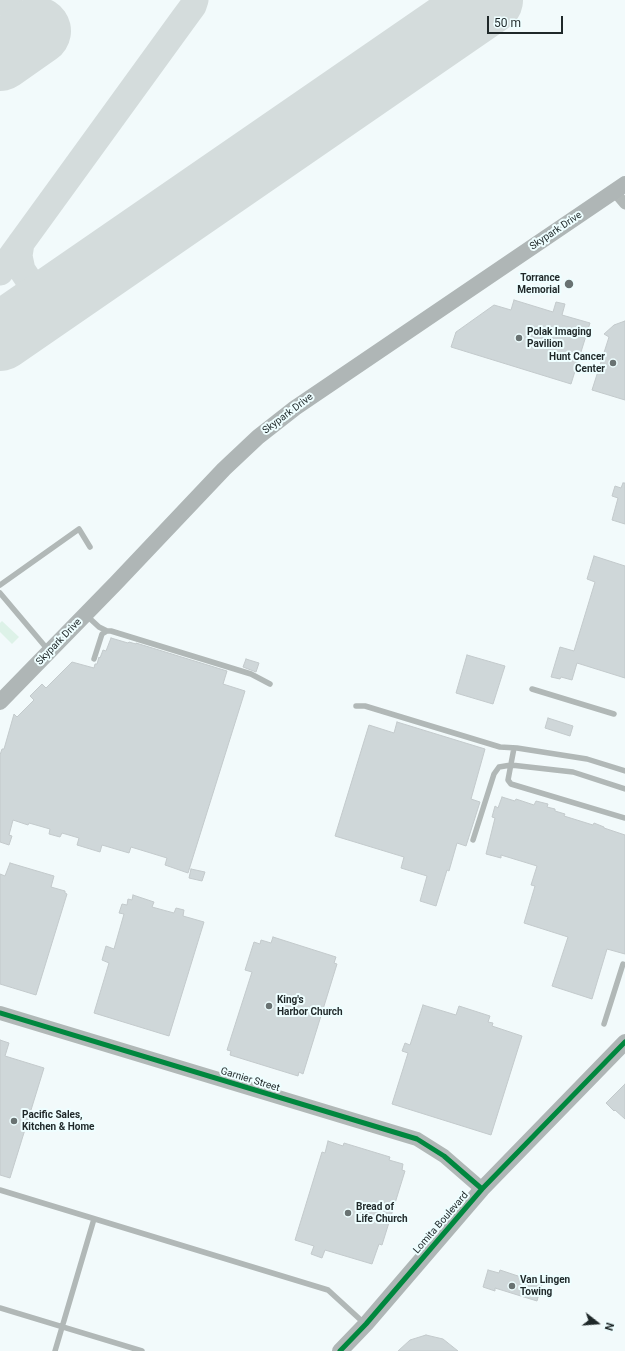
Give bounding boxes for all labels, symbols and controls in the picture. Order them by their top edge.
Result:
scale bar [489,8,565,34]
text: 50 m [494,16,521,30]
street label: Skypark Drive [528,209,584,253]
place label: Torrance Memorial [517,272,560,296]
marker: Torrance Memorial [563,278,575,290]
place label: Polak Imaging Pavilion [527,326,591,350]
marker: Polak Imaging Pavilion [514,333,524,343]
place label: Hunt Cancer Center [549,351,605,374]
marker: Hunt Cancer Center [608,358,618,368]
street label: Skypark Drive [260,391,316,437]
street label: Skypark Drive [34,616,84,668]
place label: King's Harbor Church [277,994,343,1018]
marker: King's Harbor Church [264,1001,274,1011]
street label: Garnier Street [219,1065,281,1095]
place label: Pacific Sales, Kitchen & Home [22,1109,95,1132]
marker: Pacific Sales, Kitchen & Home [9,1116,19,1126]
street label: Lomita Boulevard [411,1190,471,1256]
place label: Bread of Life Church [356,1201,408,1224]
marker: Bread of Life Church [343,1208,353,1218]
place label: Van Lingen Towing [520,1274,570,1298]
marker: Van Lingen Towing [507,1281,517,1291]
north arrow [577,1303,617,1343]
text: N [602,1321,616,1332]

